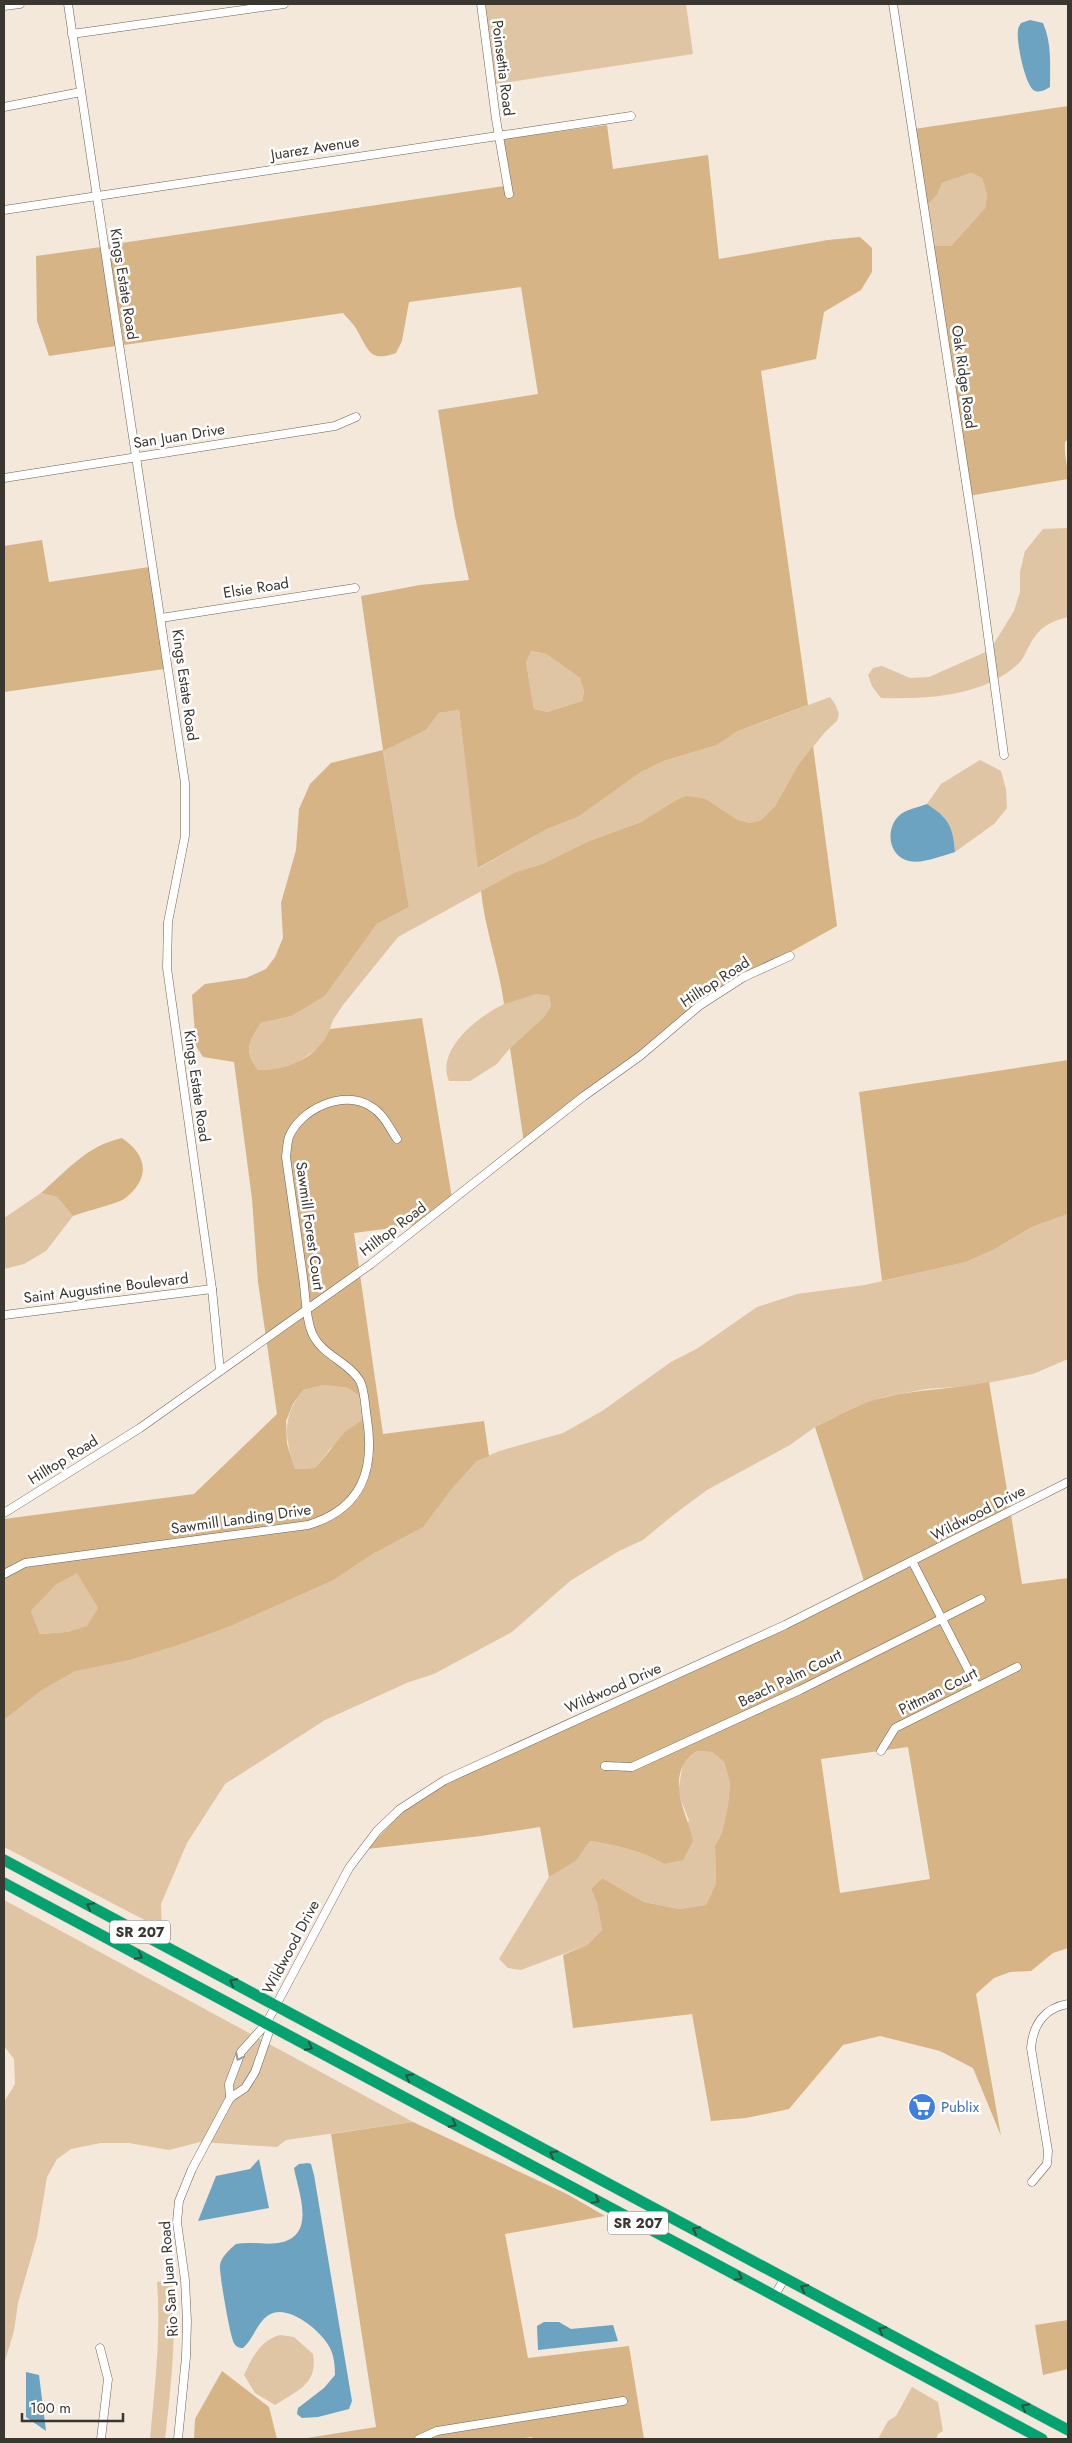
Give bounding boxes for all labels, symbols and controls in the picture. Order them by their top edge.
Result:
street label: Poinsettia Road [486,19,520,117]
street label: Juarez Avenue [267,130,361,166]
street label: Kings Estate Road [104,227,144,341]
street label: Oak Ridge Road [946,324,982,430]
street label: San Juan Drive [132,418,227,454]
street label: Elsie Road [222,572,290,604]
street label: Kings Estate Road [166,628,204,742]
street label: Hilltop Road [676,951,754,1013]
street label: Kings Estate Road [178,1029,216,1143]
street label: Sawmill Forest Court [290,1160,330,1292]
street label: Hilltop Road [355,1197,431,1261]
street label: Saint Augustine Boulevard [22,1267,190,1309]
street label: Hilltop Road [24,1430,102,1490]
street label: Wildwood Drive [927,1480,1029,1546]
street label: Sawmill Landing Drive [170,1498,313,1540]
street label: Beach Palm Court [735,1643,846,1713]
street label: Wildwood Drive [561,1657,665,1719]
street label: Pittman Court [895,1662,982,1720]
street label: Wildwood Drive [257,1896,325,1998]
one-way arrow [86,1902,95,1912]
road number: SR 207 [110,1920,170,1944]
one-way arrow [134,1950,143,1960]
one-way arrow [229,1978,238,1988]
one-way arrow [304,2041,313,2051]
one-way arrow [235,2052,245,2061]
one-way arrow [406,2073,415,2083]
supermarket icon: Publix [907,2092,937,2122]
place label: Publix [941,2096,980,2118]
one-way arrow [447,2117,456,2127]
one-way arrow [549,2150,558,2160]
one-way arrow [591,2194,600,2204]
road number: SR 207 [608,2212,668,2234]
street label: Rio San Juan Road [154,2220,184,2338]
one-way arrow [692,2227,701,2237]
one-way arrow [734,2271,743,2281]
one-way arrow [801,2285,810,2295]
one-way arrow [878,2326,887,2336]
scale bar [22,2390,124,2422]
text: 100 m [30,2397,71,2419]
one-way arrow [1022,2403,1031,2413]

